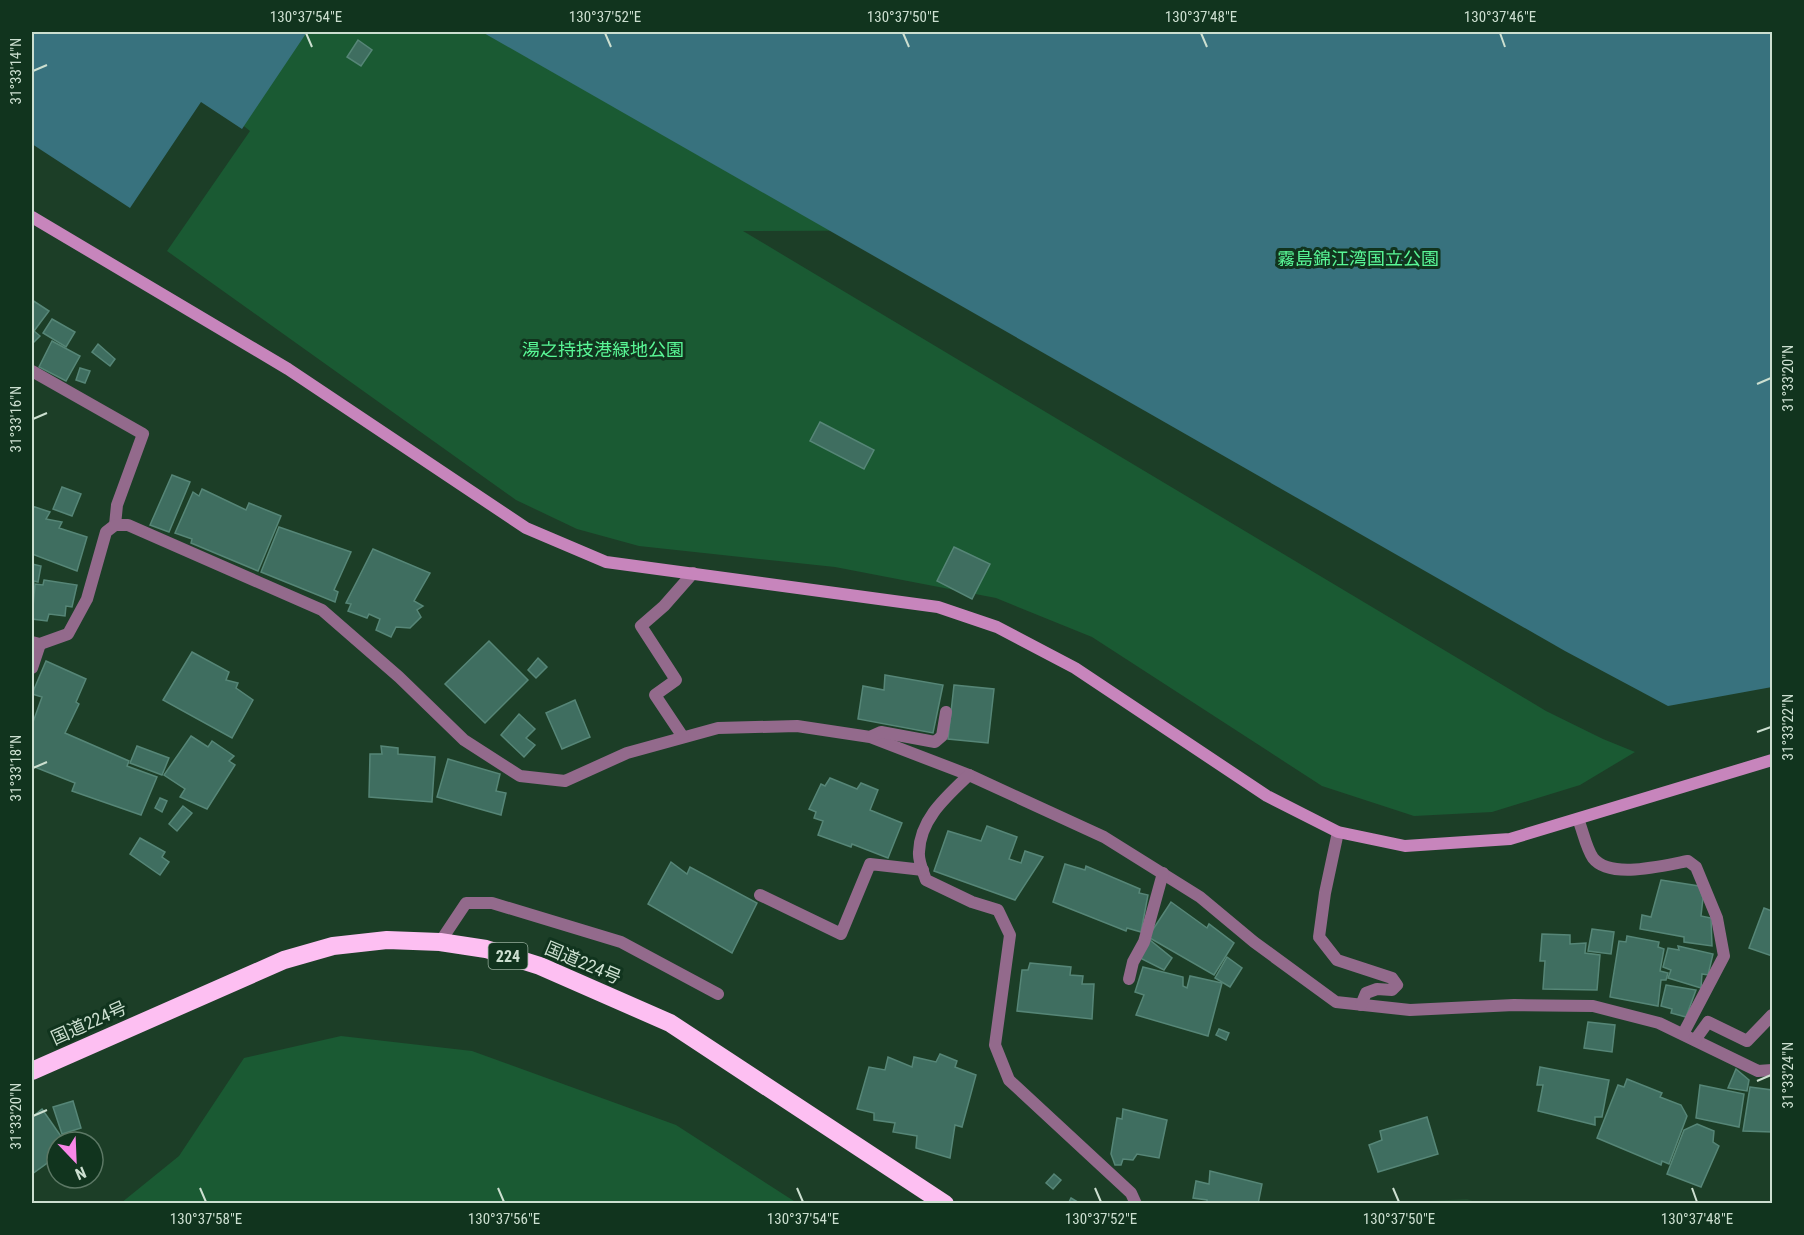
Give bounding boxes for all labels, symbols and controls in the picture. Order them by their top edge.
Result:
text: 130°37'54"E [270,8,342,26]
text: 130°37'52"E [569,8,641,26]
text: 130°37'50"E [867,8,939,26]
text: 130°37'48"E [1165,8,1237,26]
text: 130°37'46"E [1464,8,1536,26]
text: 31°33'14"N [7,38,25,104]
park label: 霧島錦江湾国立公園 [1277,248,1439,269]
park label: 湯之持技港緑地公園 [522,339,684,360]
text: 31°33'20"N [1779,345,1797,411]
text: 31°33'16"N [7,386,25,452]
text: 31°33'22"N [1779,694,1797,760]
text: 31°33'18"N [7,735,25,801]
street label: 国道224号 [542,937,624,988]
road number: 224 [488,943,528,969]
street label: 国道224号 [48,997,130,1049]
text: 31°33'24"N [1779,1042,1797,1108]
text: 31°33'20"N [7,1083,25,1149]
north arrow [45,1130,105,1190]
text: N [72,1163,89,1184]
text: 130°37'58"E [170,1210,242,1228]
text: 130°37'56"E [468,1210,540,1228]
text: 130°37'54"E [767,1210,839,1228]
text: 130°37'52"E [1065,1210,1137,1228]
text: 130°37'50"E [1363,1210,1435,1228]
text: 130°37'48"E [1661,1210,1733,1228]

